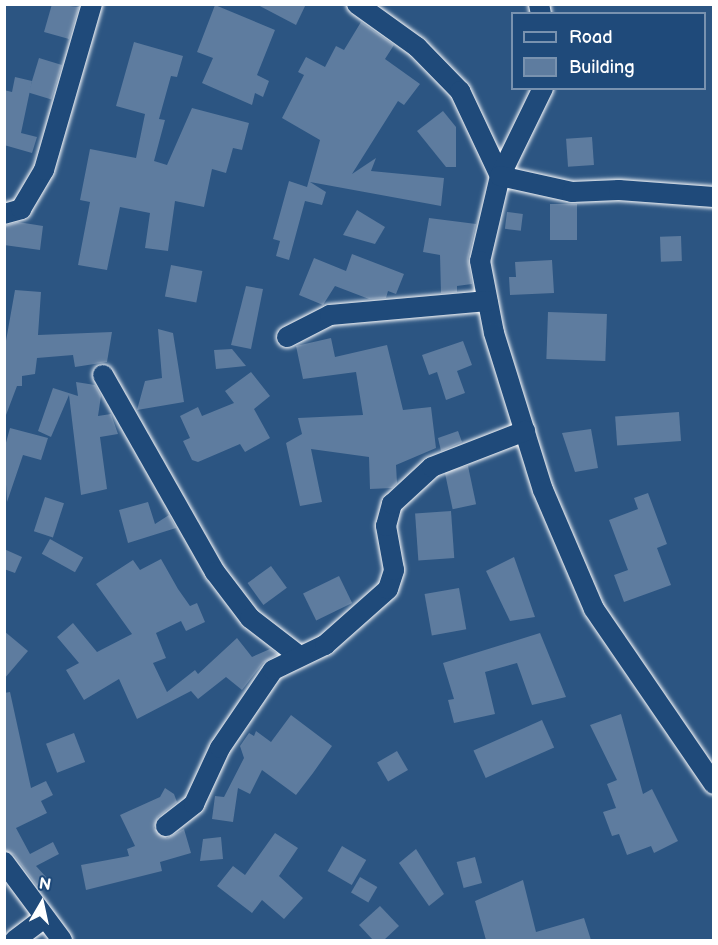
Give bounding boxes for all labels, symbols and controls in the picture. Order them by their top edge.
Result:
legend [511,12,706,90]
text: Road [569,27,613,48]
text: Building [569,57,635,78]
north arrow [12,873,72,933]
text: N [37,874,52,895]

